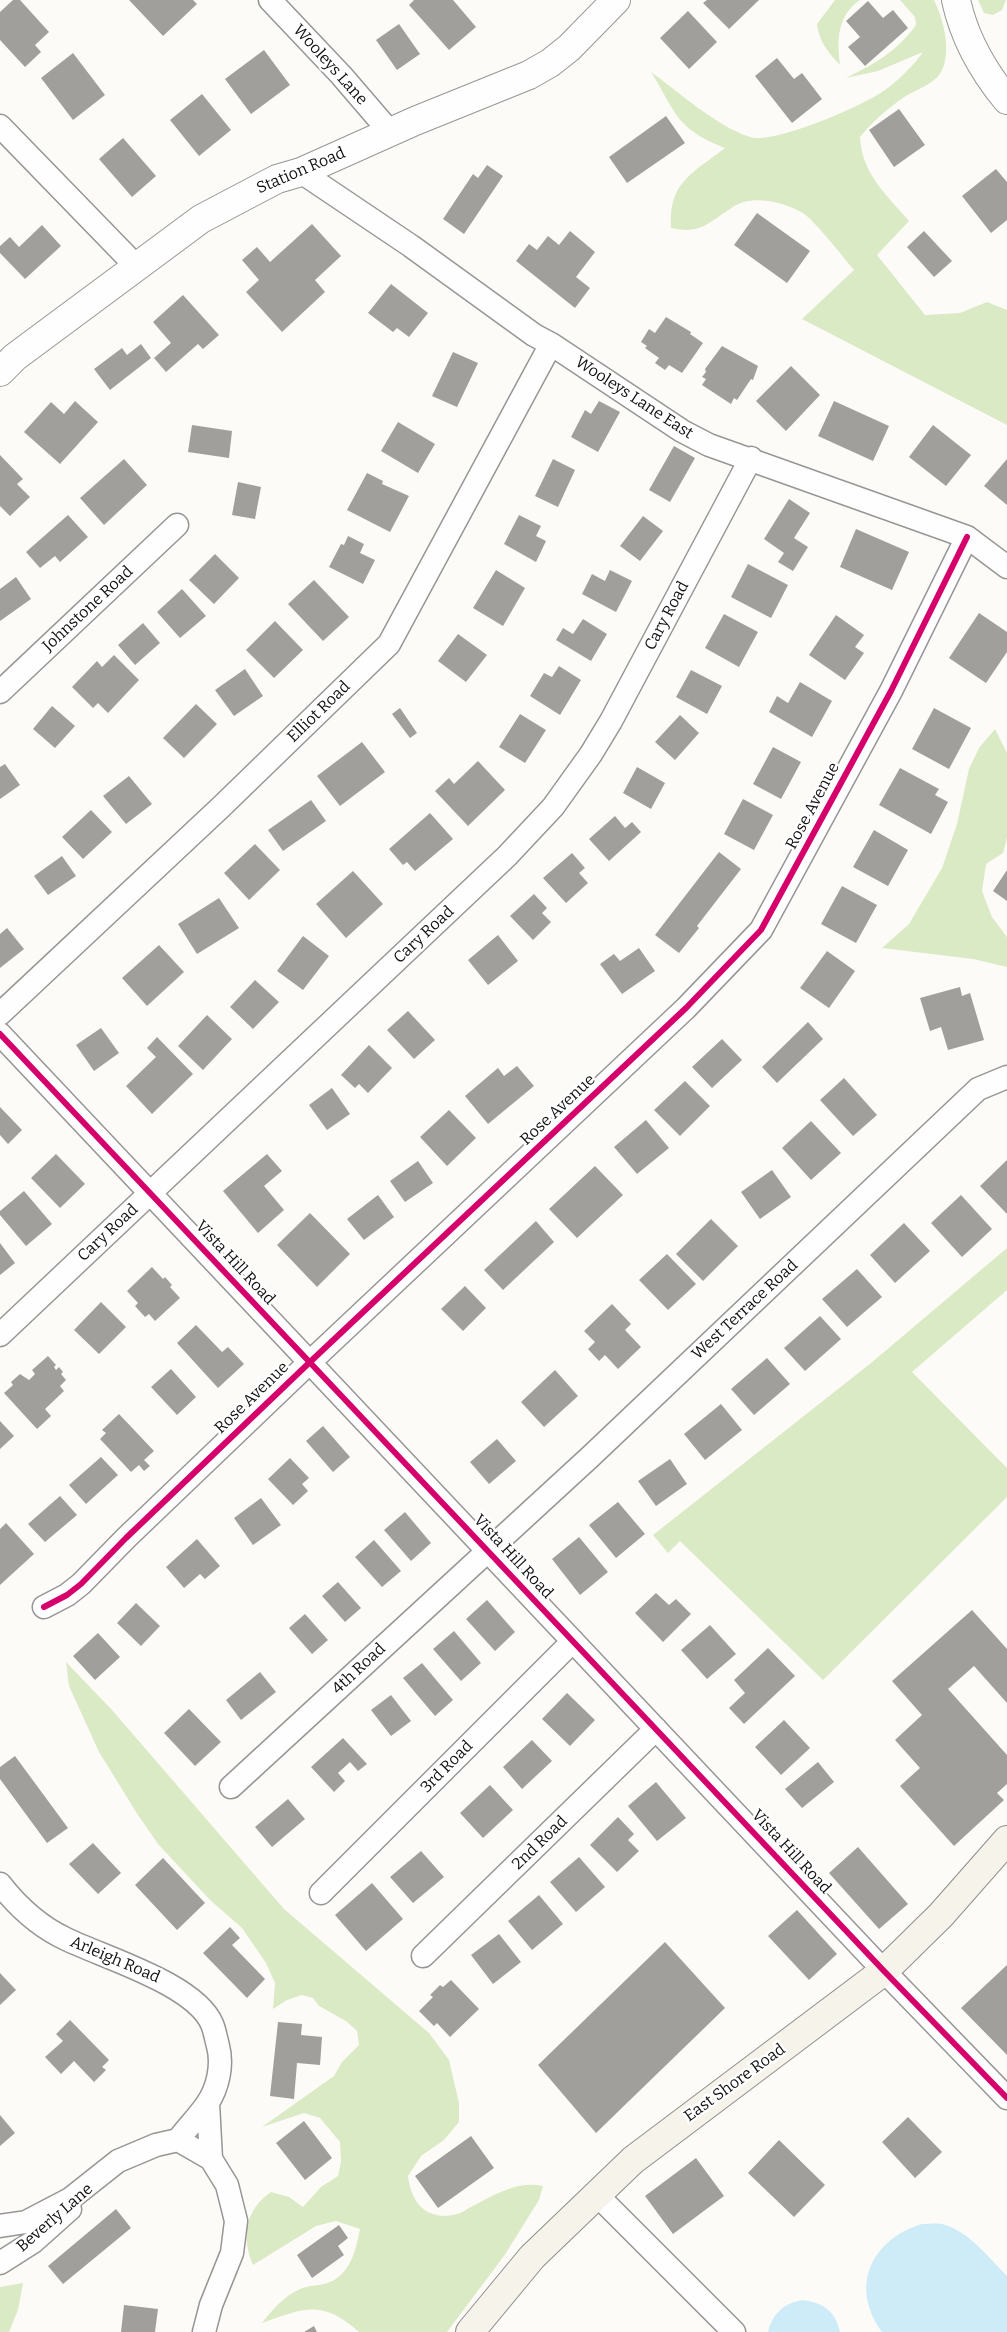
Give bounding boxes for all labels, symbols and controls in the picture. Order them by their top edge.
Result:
street label: Wooleys Lane [289,21,371,109]
street label: Station Road [254,144,348,198]
street label: Wooleys Lane East [571,353,697,443]
street label: Johnstone Road [39,562,137,656]
street label: Cary Road [641,578,693,654]
street label: Elliot Road [284,677,354,747]
street label: Rose Avenue [782,759,844,853]
street label: Cary Road [390,902,458,968]
street label: Rose Avenue [517,1071,599,1149]
street label: Cary Road [74,1200,142,1266]
street label: Vista Hill Road [191,1217,279,1309]
street label: West Terrace Road [688,1256,802,1364]
street label: Rose Avenue [211,1358,293,1438]
street label: Vista Hill Road [469,1511,557,1603]
street label: 4th Road [328,1640,390,1698]
street label: 3rd Road [417,1737,477,1797]
street label: Vista Hill Road [747,1806,835,1898]
street label: 2nd Road [508,1812,572,1874]
street label: Arleigh Road [67,1933,163,1987]
street label: East Shore Road [681,2040,789,2126]
street label: Beverly Lane [13,2180,97,2256]

